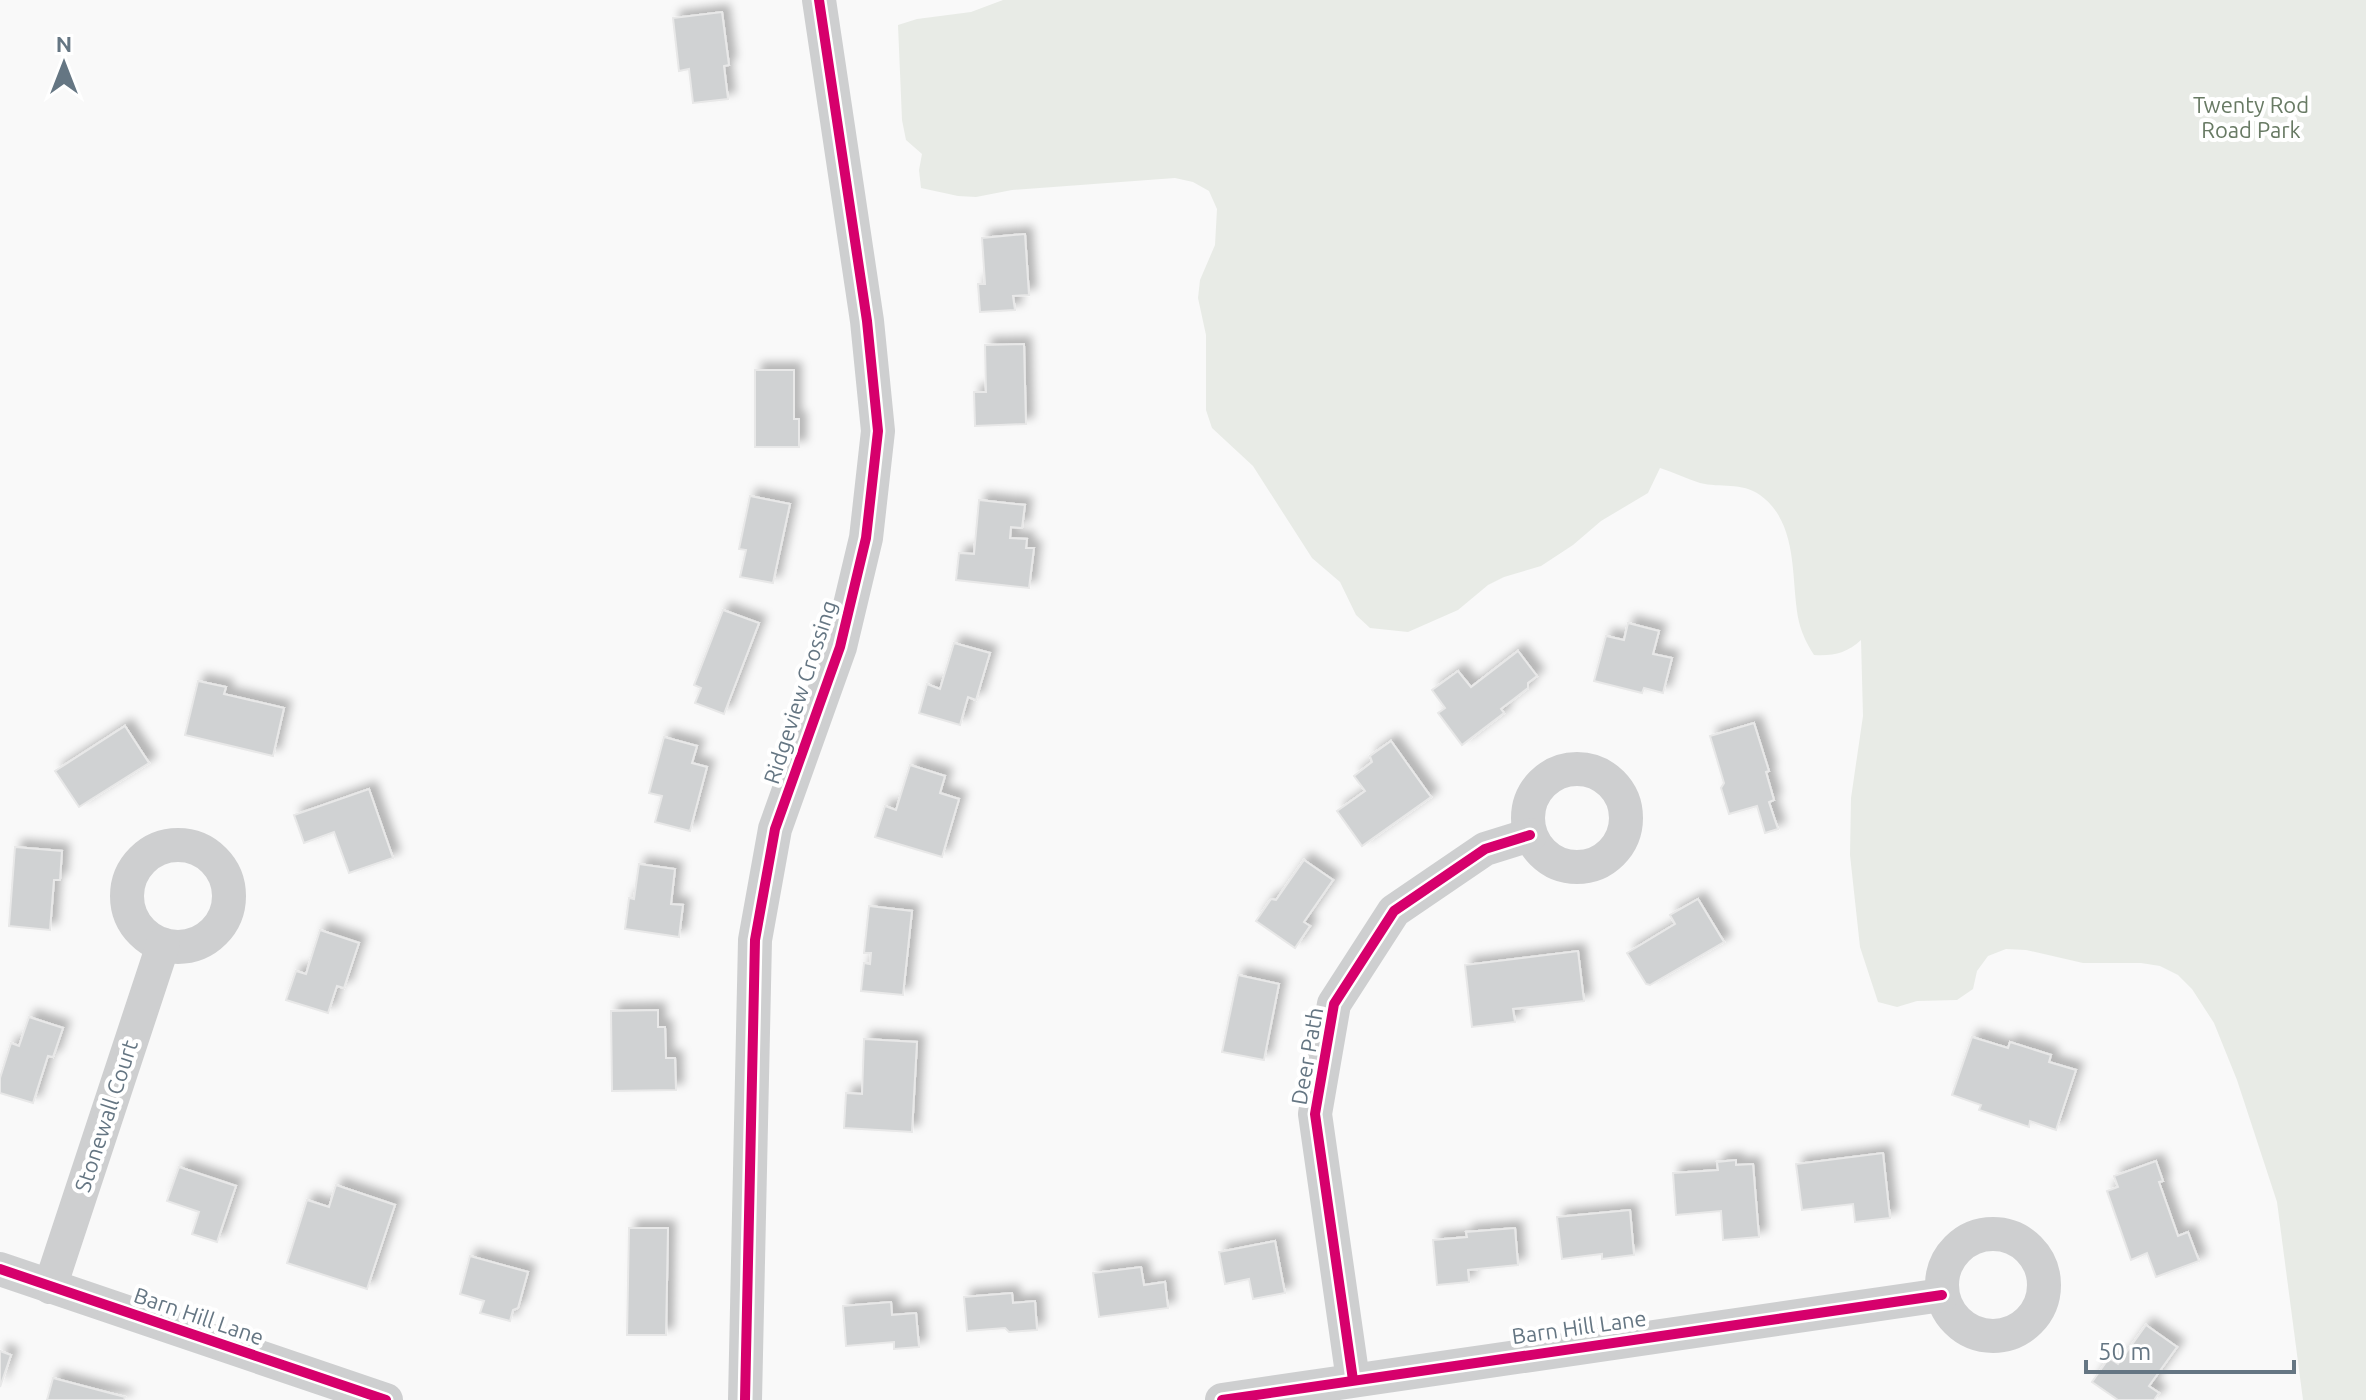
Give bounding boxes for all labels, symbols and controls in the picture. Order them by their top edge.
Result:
north arrow [24,24,104,104]
text: N [56,31,72,56]
park label: Twenty Rod Road Park [2193,92,2309,142]
street label: Ridgeview Crossing [758,597,841,787]
street label: Deer Path [1286,1005,1327,1107]
street label: Stonewall Court [69,1036,142,1195]
street label: Barn Hill Lane [131,1282,267,1349]
street label: Barn Hill Lane [1510,1305,1648,1348]
scale bar [2086,1324,2294,1374]
text: 50 m [2098,1338,2151,1365]

